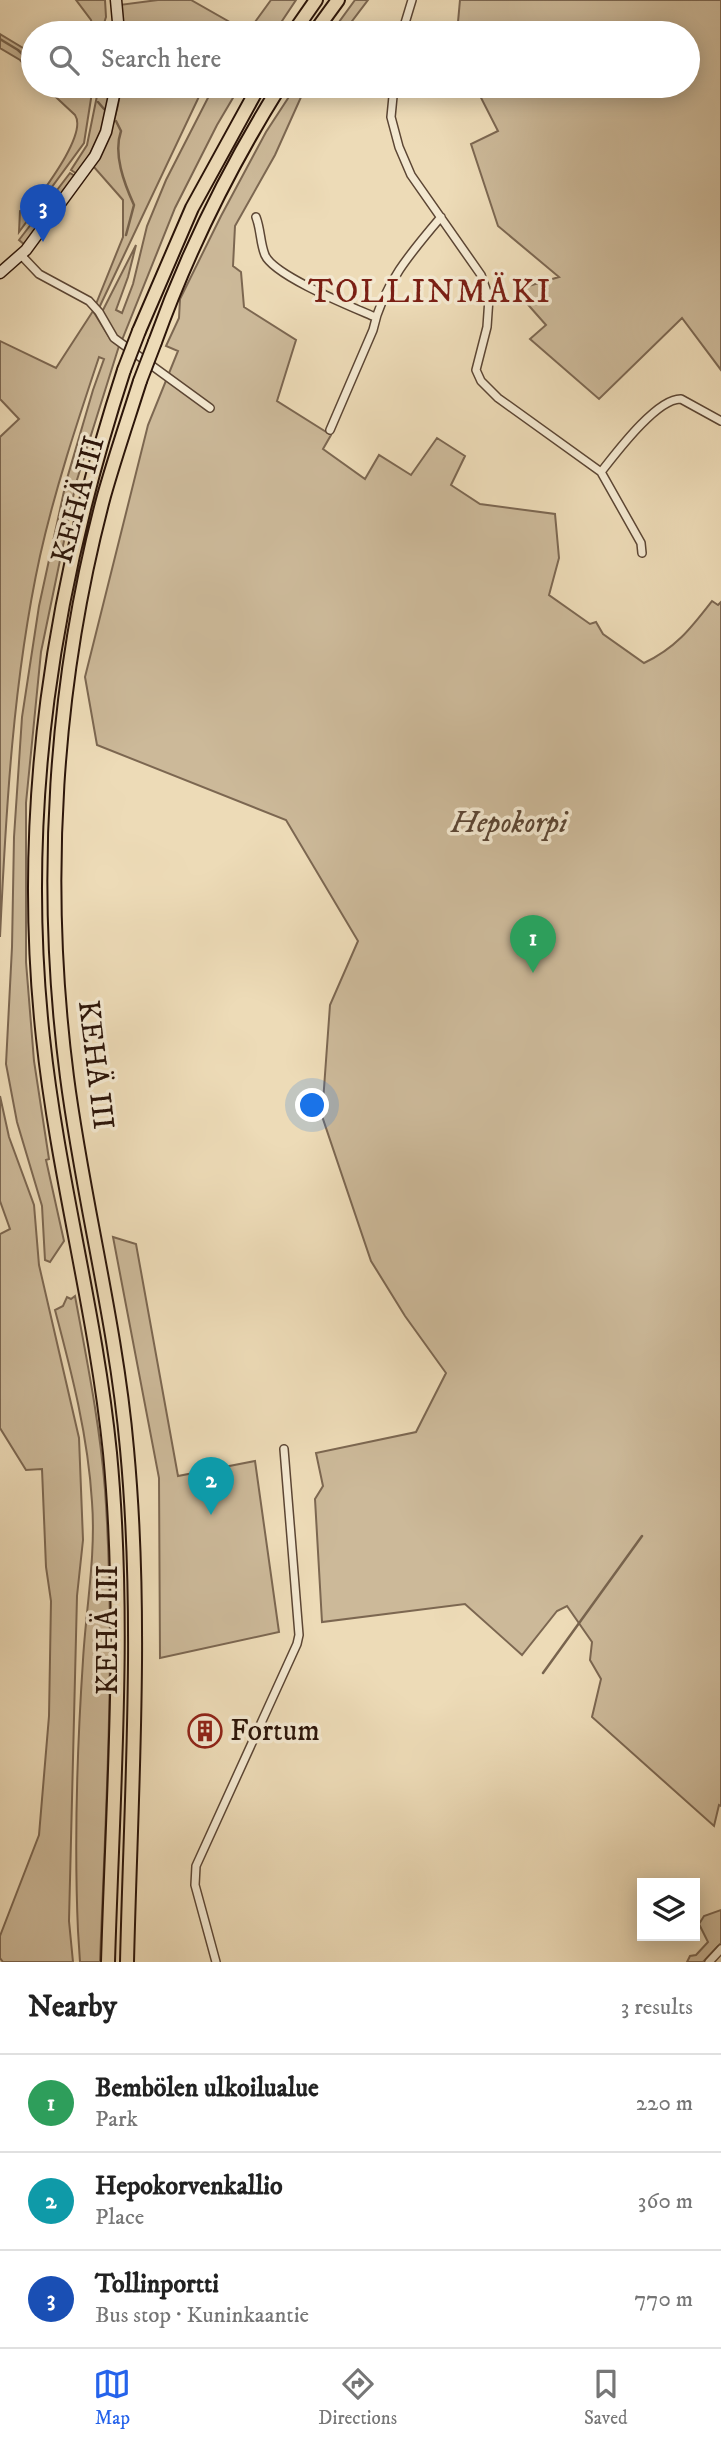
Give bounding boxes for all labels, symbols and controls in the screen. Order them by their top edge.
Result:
search box [21,21,700,98]
icon: search [45,41,83,79]
text: Search here [101,43,221,76]
pin: 3 [20,184,66,242]
district label: TOLLINMÄKI [308,272,552,313]
street label: KEHÄ III [43,432,114,568]
park label: Hepokorpi [450,805,569,842]
pin: 1 [510,915,556,973]
street label: KEHÄ III [69,998,122,1132]
your location [295,1088,329,1122]
pin: 2 [188,1457,234,1515]
street label: KEHÄ III [89,1565,127,1695]
building icon: Fortum [186,1712,224,1750]
place label: Fortum [230,1713,320,1750]
map controls [637,1878,700,1941]
button: layers [637,1878,700,1941]
text: Nearby [28,1989,117,2026]
text: 3 results [621,1993,693,2022]
text: Bembölen ulkoilualue [95,2072,319,2105]
text: 1 [47,2089,55,2118]
text: 220 m [636,2089,693,2118]
text: Park [95,2105,138,2134]
text: Hepokorvenkallio [95,2170,283,2203]
text: 2 [45,2187,57,2216]
text: 360 m [638,2187,693,2216]
text: Place [95,2203,144,2232]
text: Tollinportti [95,2268,219,2301]
text: 3 [47,2285,55,2314]
text: 770 m [634,2285,693,2314]
text: Bus stop · Kuninkaantie [95,2301,309,2330]
tab: Map [93,2365,131,2430]
tab: Directions [318,2365,397,2430]
tab: Saved [584,2365,628,2430]

